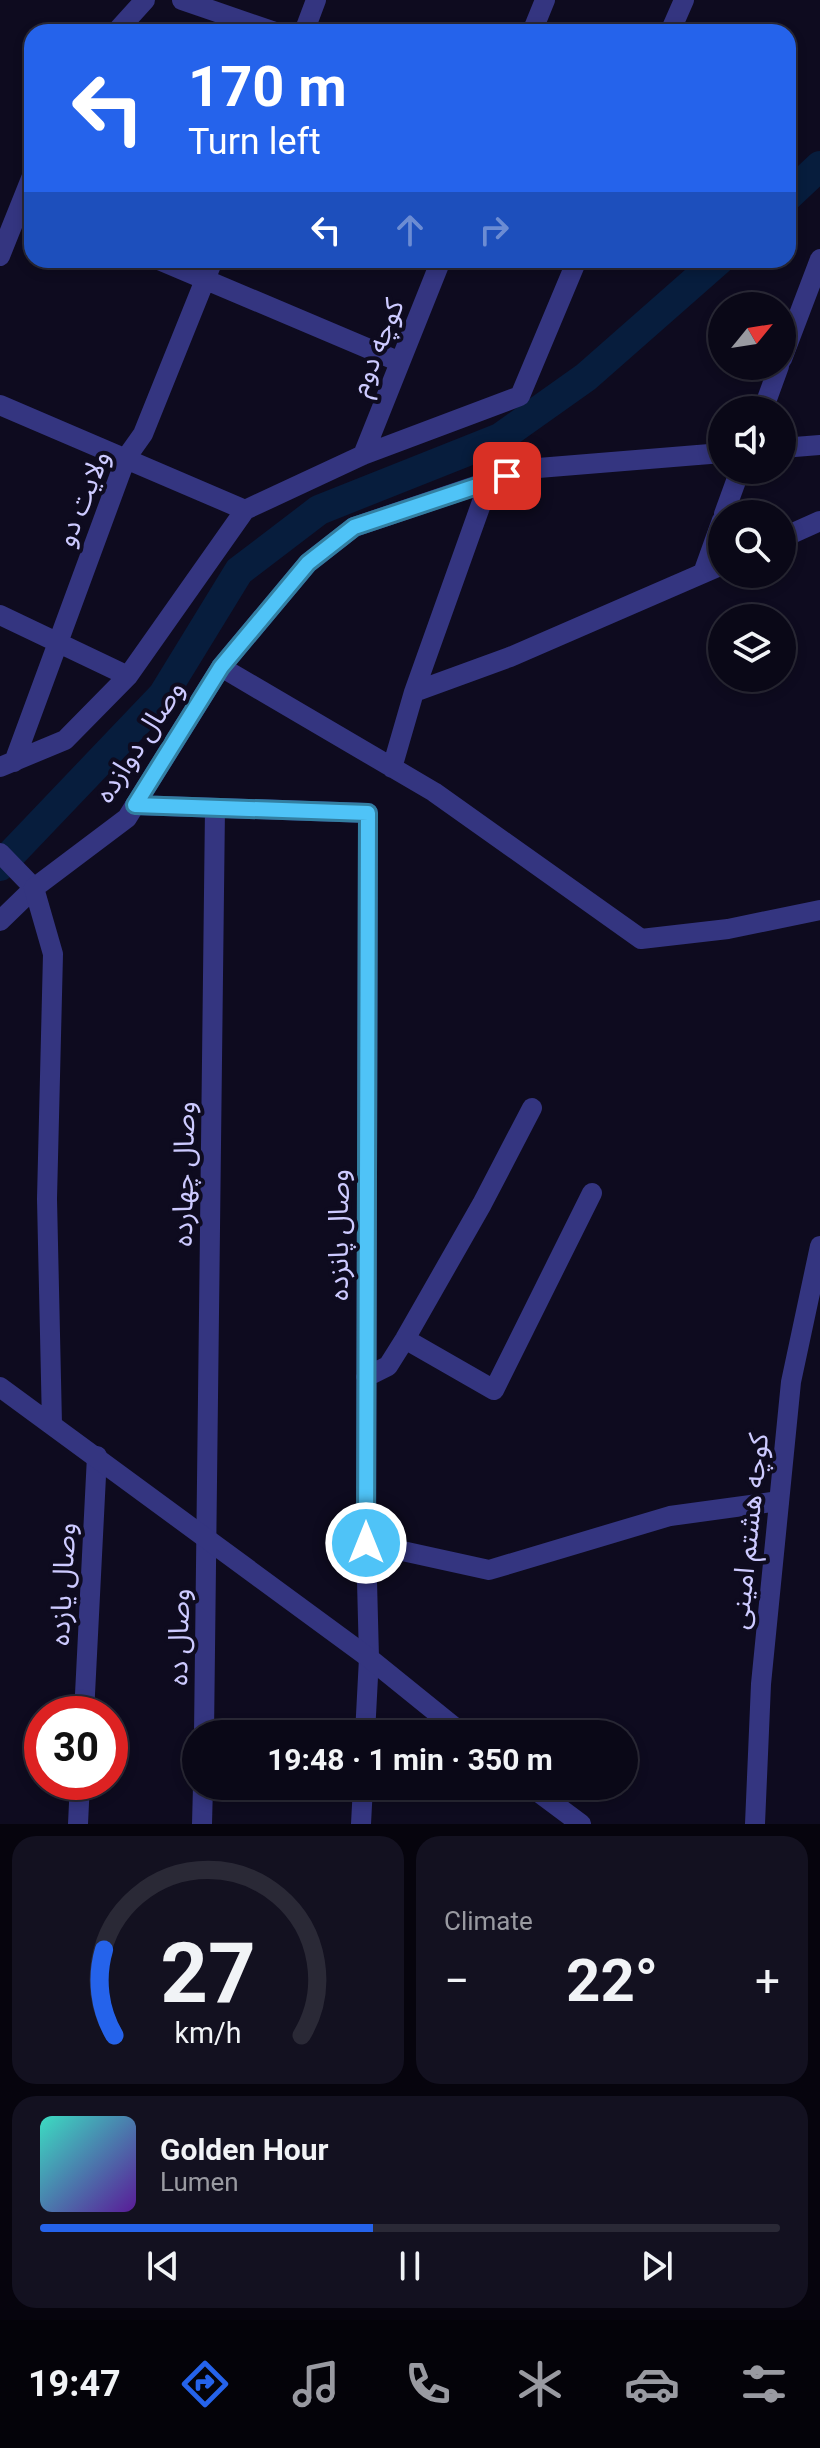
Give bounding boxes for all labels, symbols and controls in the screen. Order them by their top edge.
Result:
text: 170 m [188,54,347,120]
icon: left [56,56,160,160]
text: Turn left [188,121,321,163]
icon: left [304,208,348,252]
icon: ahead [388,208,432,252]
icon: right [472,208,516,252]
north arrow [708,292,796,380]
map controls [708,292,796,692]
street label: کوچه دوم [342,294,415,402]
button: sound [708,396,796,484]
pin [473,442,541,510]
street label: ولایت دو [48,445,117,551]
icon: arrive [485,454,529,498]
button: search [708,500,796,588]
button: layers [708,604,796,692]
street label: وصال دوازده [88,674,191,809]
street label: وصال چهارده [166,1101,202,1247]
street label: وصال پانزده [322,1169,356,1301]
street label: کوچه هشتم امینی [722,1431,780,1631]
position arrow [324,1501,408,1585]
street label: وصال یازده [43,1522,82,1646]
street label: وصال ده [161,1588,196,1686]
speed limit sign: 30 [24,1696,128,1800]
text: 19:48 · 1 min · 350 m [267,1742,553,1777]
text: Climate [444,1906,533,1936]
text: 27 [160,1925,256,2022]
text: 22° [566,1945,658,2016]
text: − [444,1955,469,2007]
text: + [755,1955,780,2007]
text: km/h [174,2016,242,2050]
text: Golden Hour [160,2132,329,2167]
text: Lumen [160,2167,239,2197]
icon: previous [141,2244,185,2288]
icon: pause [388,2244,432,2288]
icon: next [635,2244,679,2288]
icon: directions [177,2356,233,2412]
icon: music [288,2356,344,2412]
icon: phone [400,2356,456,2412]
icon: climate [512,2356,568,2412]
icon: car [624,2356,680,2412]
icon: filters [736,2356,792,2412]
text: 19:47 [28,2363,121,2405]

